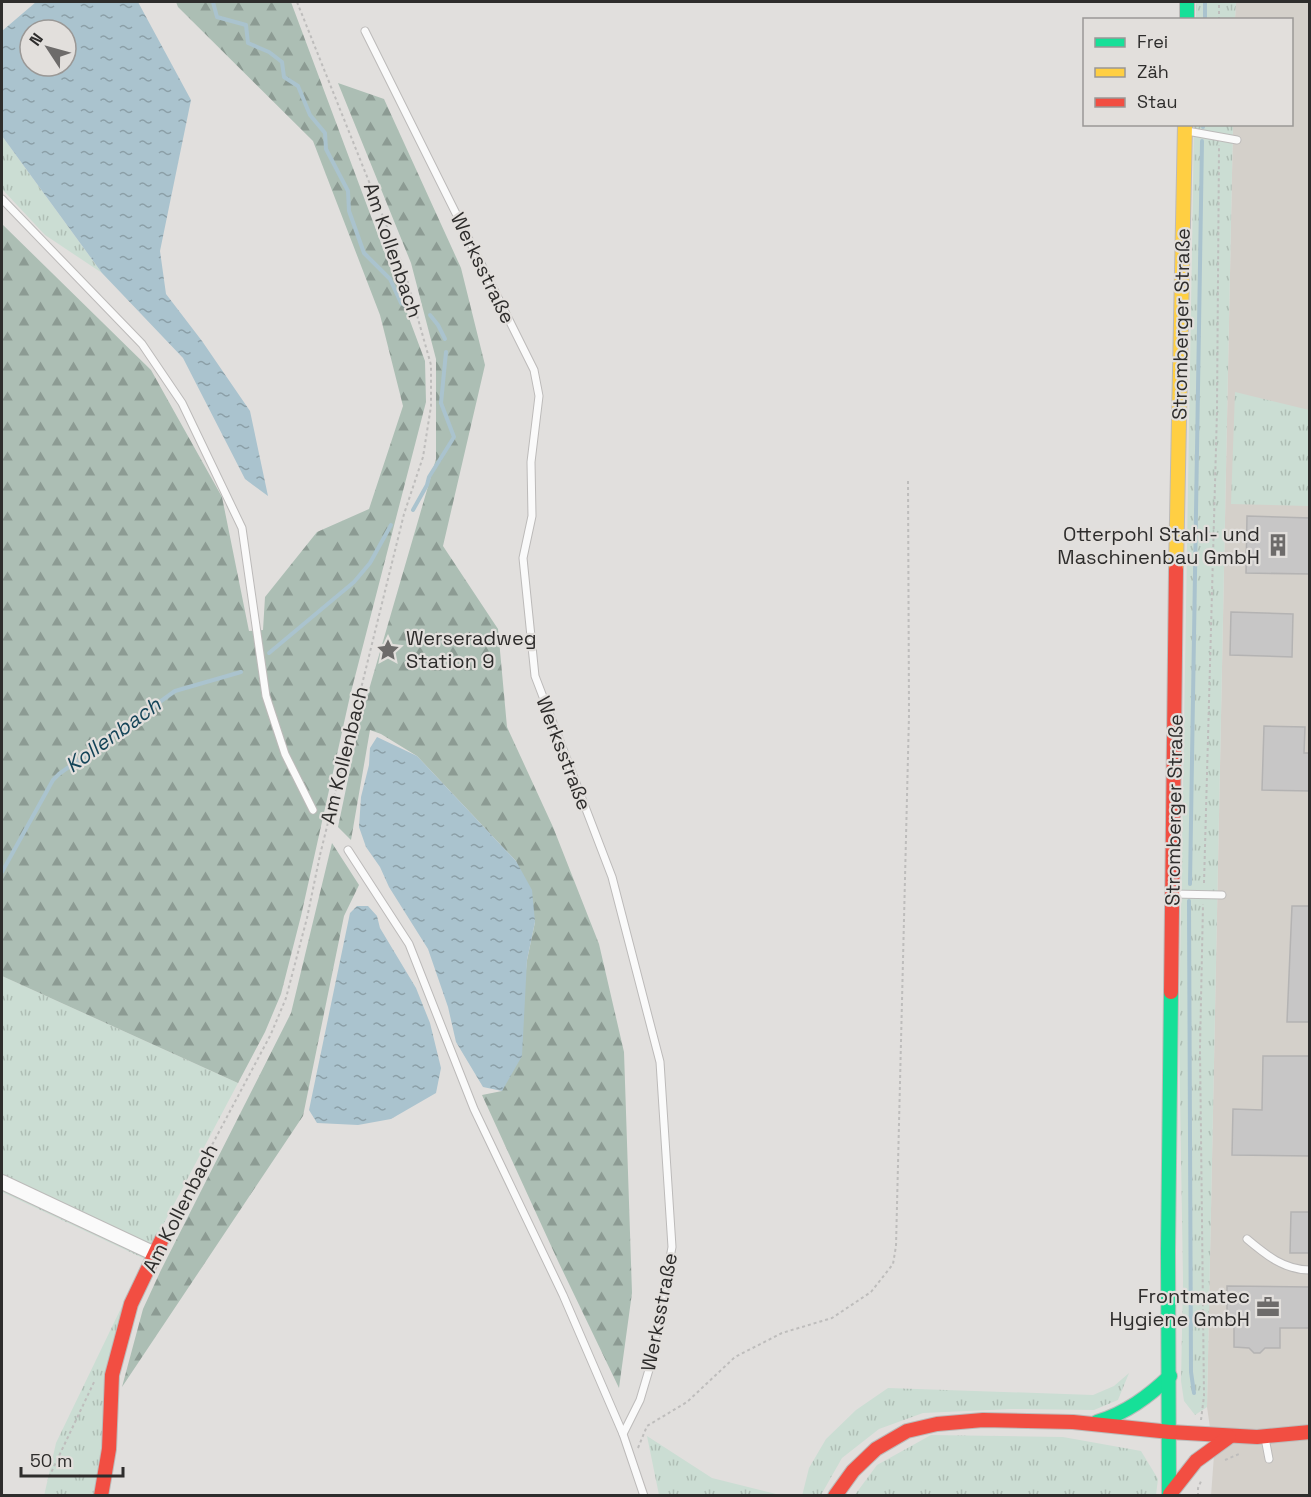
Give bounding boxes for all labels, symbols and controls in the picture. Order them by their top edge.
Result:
north arrow [18,18,78,78]
legend [1083,18,1293,126]
text: N [25,29,48,50]
text: Frei [1137,30,1168,53]
text: Zäh [1137,60,1169,83]
text: Stau [1137,90,1177,113]
street label: Am Kollenbach [358,179,428,321]
street label: Werksstraße [445,208,521,328]
street label: Stromberger Straße [1166,228,1196,420]
place label: Otterpohl Stahl- und Maschinenbau GmbH [1057,521,1260,570]
building icon: Otterpohl Stahl- und Maschinenbau GmbH [1265,532,1291,558]
place label: Werseradweg Station 9 [406,625,537,674]
place icon: Werseradweg Station 9 [375,637,401,663]
street label: Am Kollenbach [314,683,374,827]
water label: Kollenbach [60,690,167,778]
street label: Werksstraße [530,692,598,814]
street label: Stromberger Straße [1159,714,1189,906]
street label: Am Kollenbach [136,1139,224,1277]
street label: Werksstraße [635,1250,683,1374]
place label: Frontmatec Hygiene GmbH [1109,1283,1250,1332]
office icon: Frontmatec Hygiene GmbH [1255,1294,1281,1320]
scale bar [21,1440,123,1478]
text: 50 m [30,1449,72,1472]

